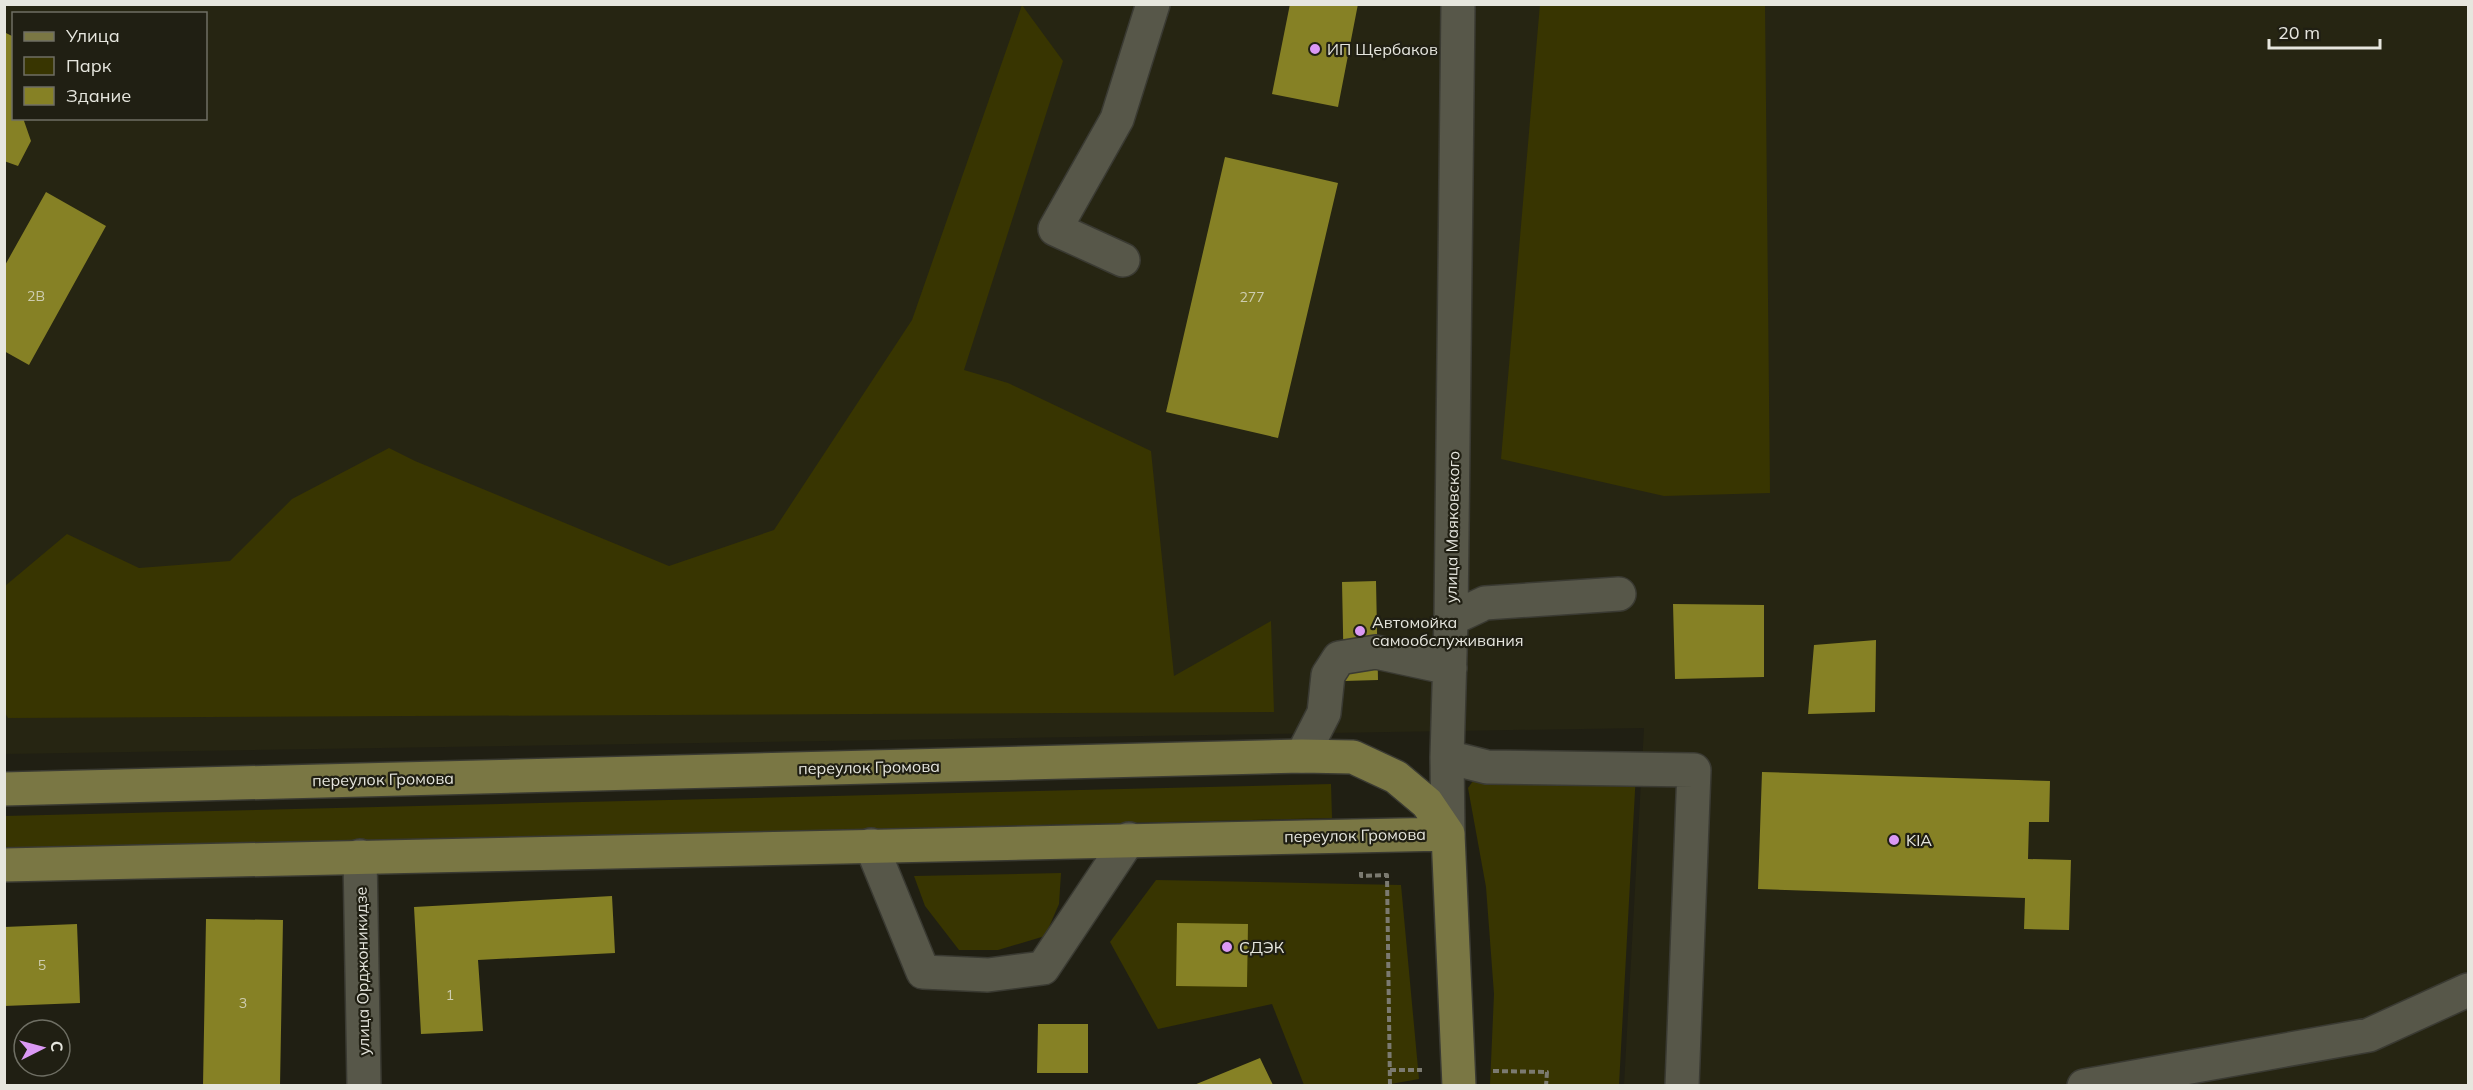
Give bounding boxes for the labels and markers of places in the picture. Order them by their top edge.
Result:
place label: ИП Щербаков [1327,39,1438,59]
marker: ИП Щербаков [1308,42,1322,56]
place label: Автомойка самообслуживания [1372,612,1524,650]
marker: Автомойка самообслуживания [1353,624,1367,638]
place label: KIA [1906,830,1932,850]
marker: KIA [1887,833,1901,847]
place label: СДЭК [1239,937,1285,957]
marker: СДЭК [1220,940,1234,954]

